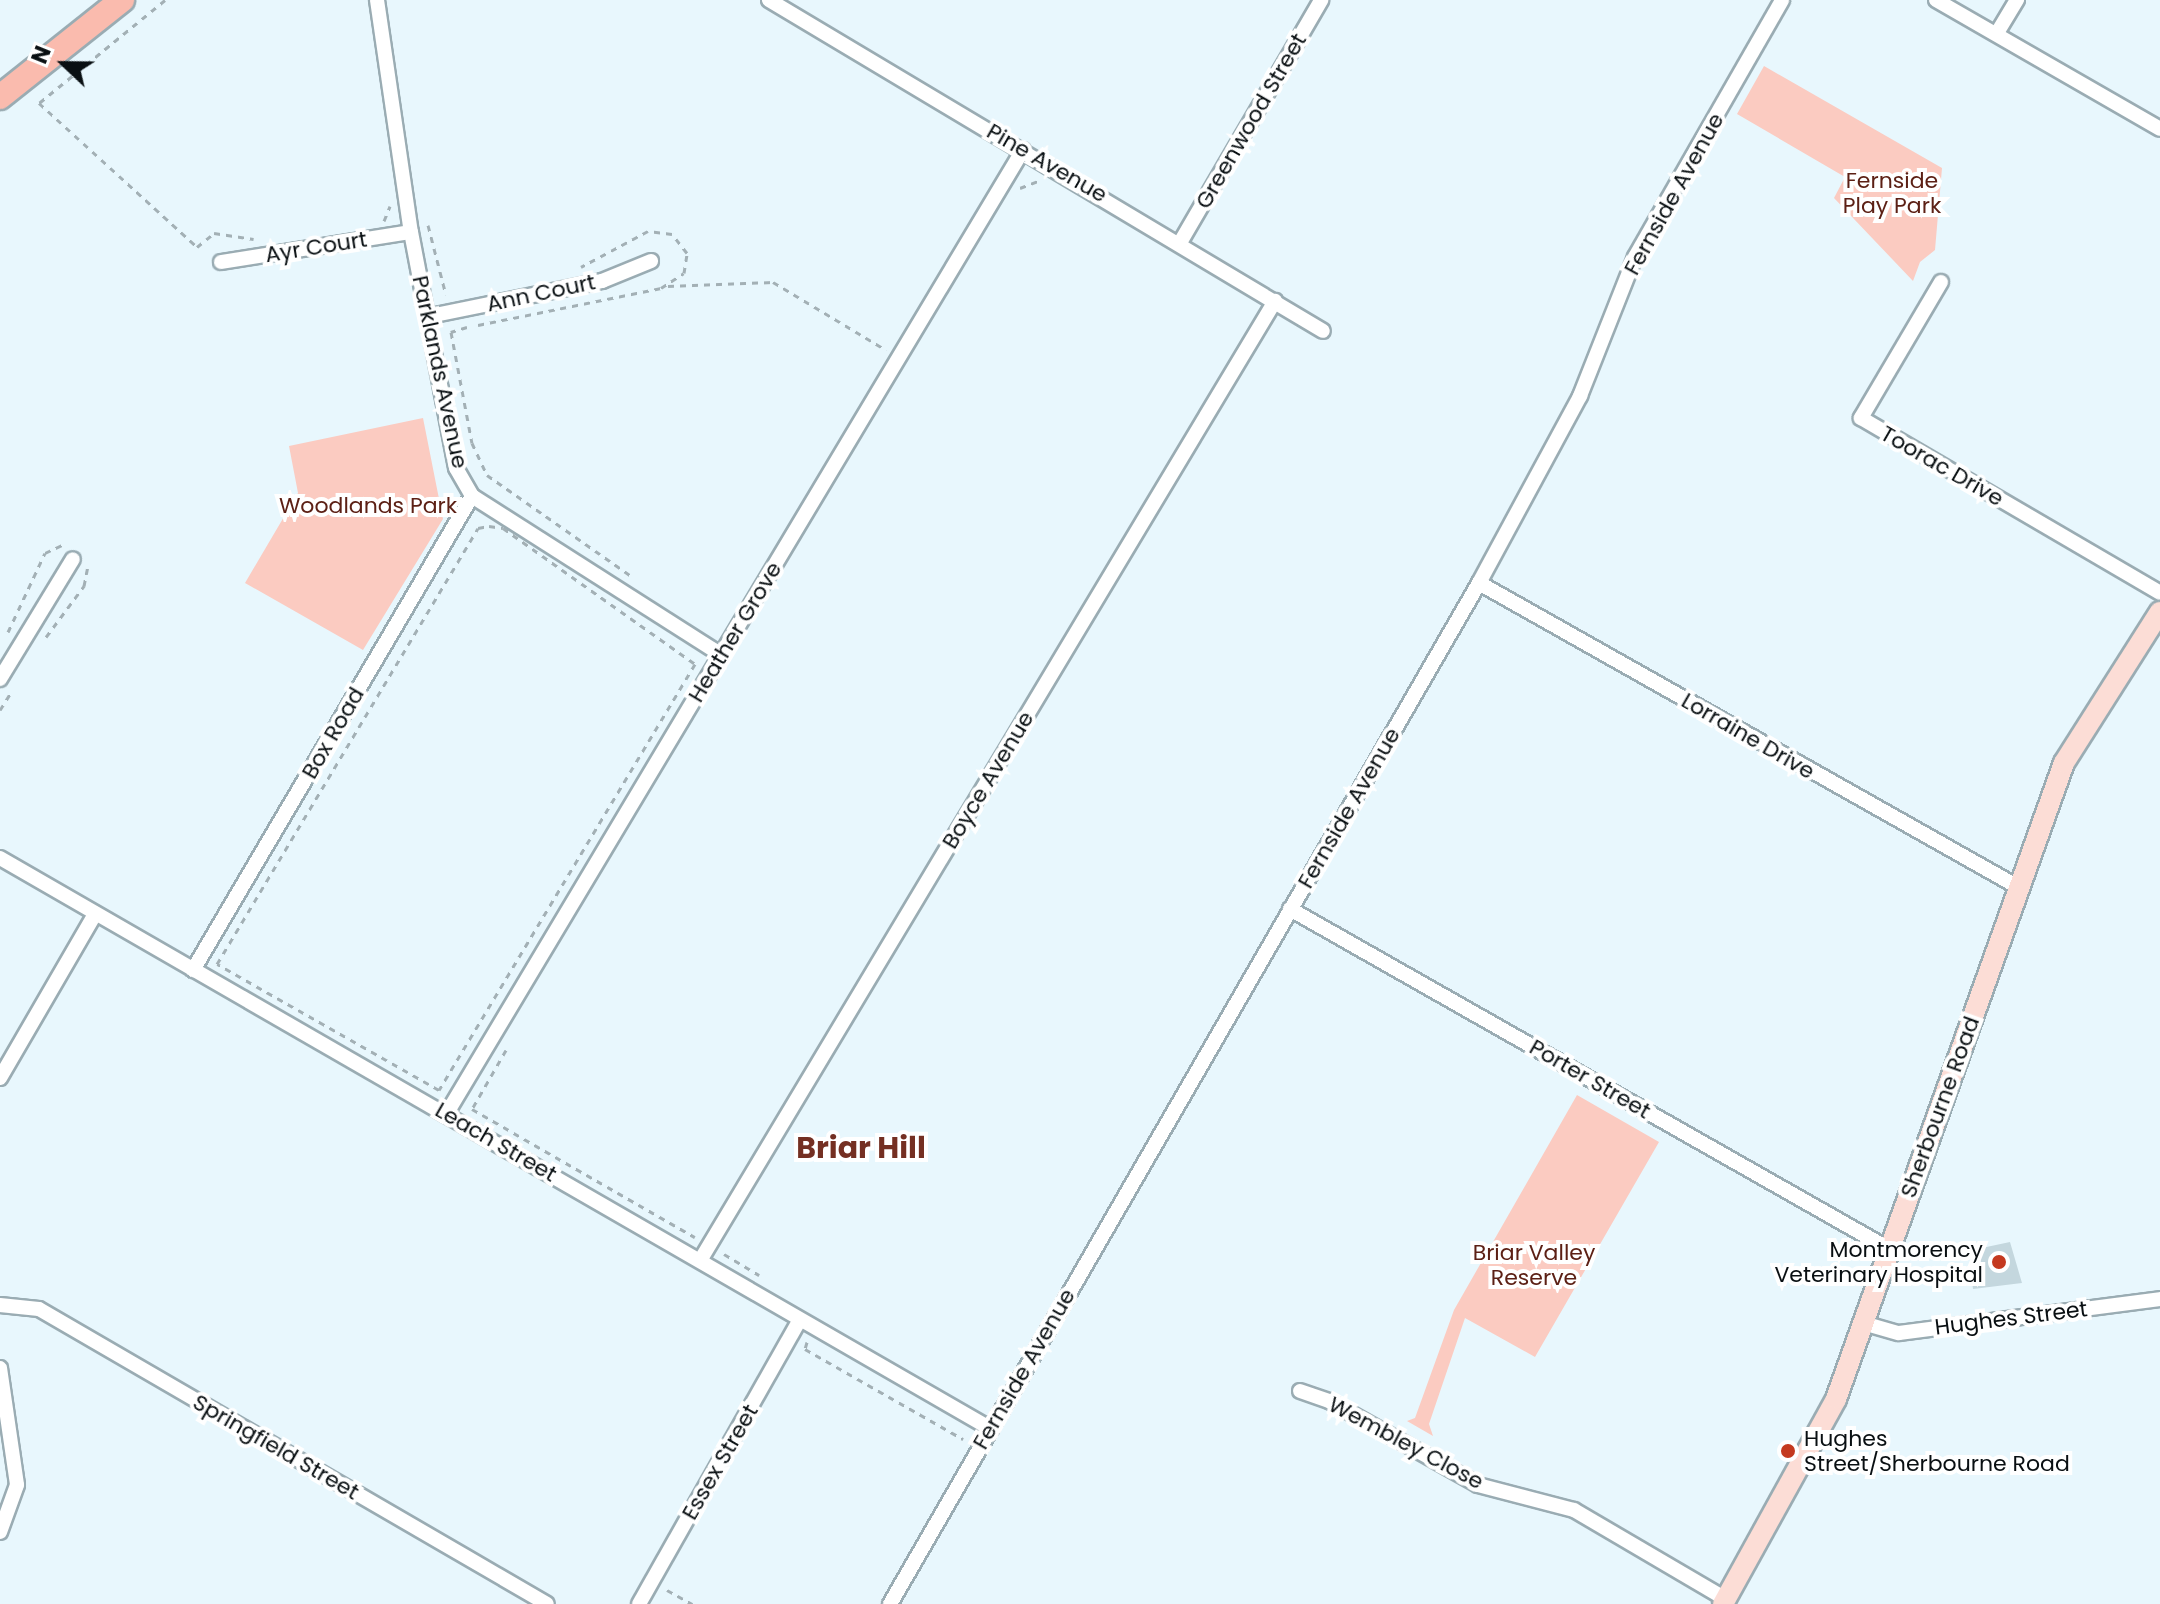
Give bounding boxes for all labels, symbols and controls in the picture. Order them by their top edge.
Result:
north arrow [24,24,104,104]
street label: Greenwood Street [1190,29,1312,213]
text: N [24,41,59,68]
street label: Fernside Avenue [1619,108,1729,280]
street label: Pine Avenue [982,118,1112,208]
park label: Fernside Play Park [1843,167,1941,218]
street label: Ayr Court [263,226,369,268]
street label: Ann Court [484,269,598,317]
street label: Parklands Avenue [407,273,473,471]
street label: Toorac Drive [1876,420,2008,512]
park label: Woodlands Park [279,493,457,519]
street label: Heather Grove [683,557,787,707]
street label: Box Road [296,683,370,783]
street label: Lorraine Drive [1677,687,1819,785]
street label: Boyce Avenue [937,707,1039,853]
street label: Fernside Avenue [1292,723,1406,893]
street label: Sherbourne Road [1895,1013,1985,1201]
street label: Porter Street [1525,1034,1655,1124]
street label: Leach Street [431,1097,561,1187]
district label: Briar Hill [796,1130,926,1166]
place label: Montmorency Veterinary Hospital [1774,1236,1983,1288]
park label: Briar Valley Reserve [1473,1239,1595,1290]
marker: Montmorency Veterinary Hospital [1990,1253,2008,1271]
street label: Fernside Avenue [967,1284,1081,1454]
street label: Hughes Street [1933,1296,2089,1340]
street label: Springfield Street [188,1389,364,1505]
street label: Wembley Close [1324,1391,1488,1495]
street label: Essex Street [676,1400,764,1524]
place label: Hughes Street/Sherbourne Road [1804,1425,2070,1476]
marker: Hughes Street/Sherbourne Road [1779,1442,1797,1460]

